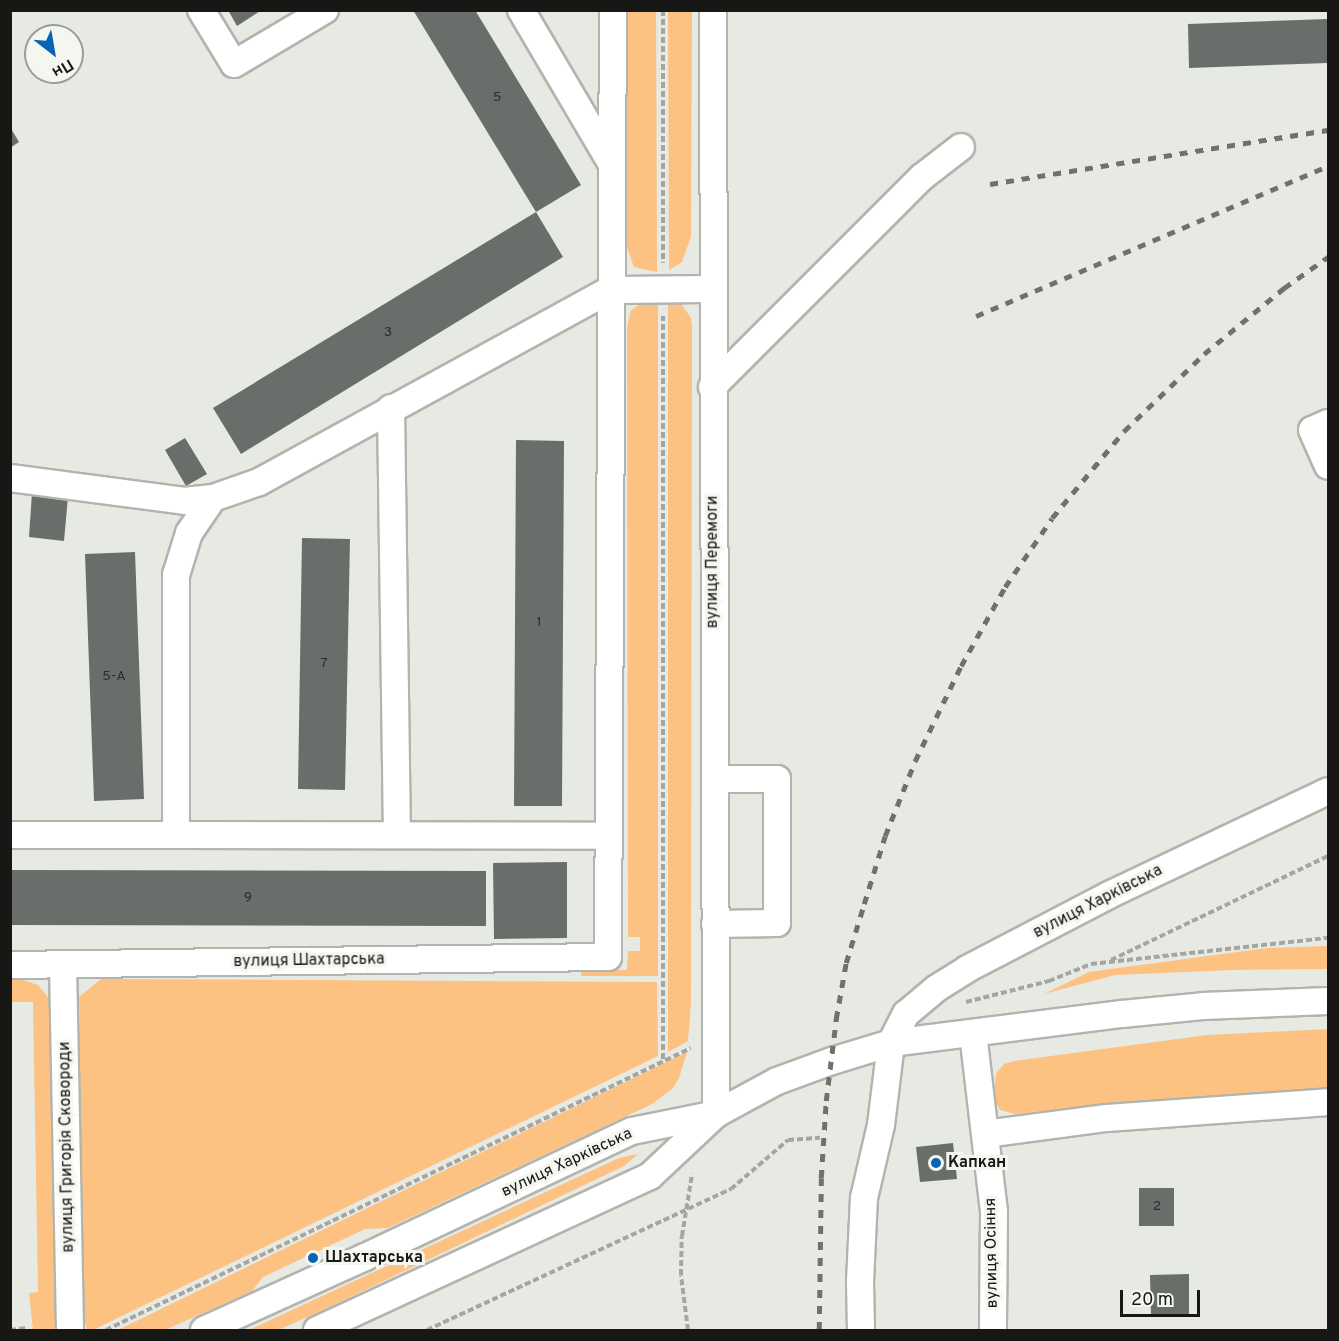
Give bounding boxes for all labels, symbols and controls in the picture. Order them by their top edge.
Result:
north arrow [24,24,84,84]
text: Пн [48,54,77,82]
house number: 5 [493,90,501,106]
house number: 3 [384,325,392,341]
street label: вулиця Перемоги [703,496,723,628]
house number: 1 [536,615,542,631]
house number: 7 [320,656,328,672]
house number: 5-А [102,669,126,685]
street label: вулиця Харківська [1030,861,1166,943]
house number: 9 [244,890,252,906]
street label: вулиця Шахтарська [233,950,385,972]
street label: вулиця Григорія Сковороди [56,1041,78,1253]
street label: вулиця Харківська [499,1124,635,1202]
place label: Капкан [948,1153,1006,1173]
marker: Капкан [929,1156,943,1170]
street label: вулиця Осіння [981,1198,1003,1308]
house number: 2 [1153,1199,1161,1215]
place label: Шахтарська [325,1248,423,1268]
marker: Шахтарська [306,1251,320,1265]
scale bar [1123,1278,1202,1316]
text: 20 m [1131,1289,1173,1312]

